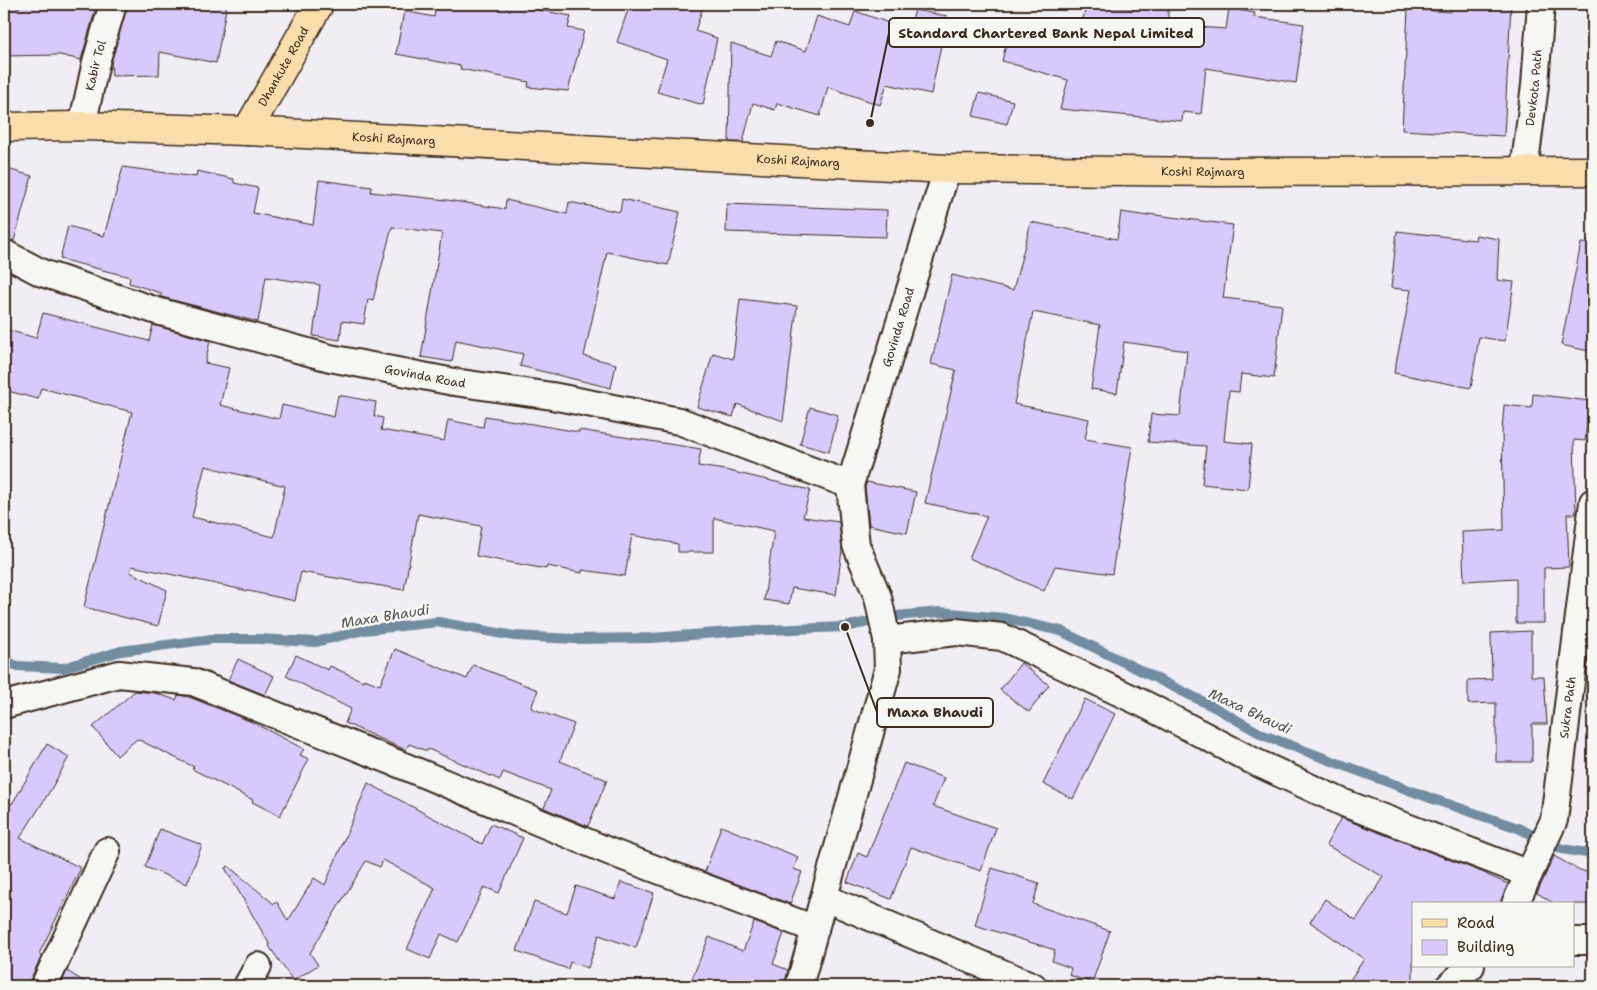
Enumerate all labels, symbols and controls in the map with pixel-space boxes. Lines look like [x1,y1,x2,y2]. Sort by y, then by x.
callout: Standard Chartered Bank Nepal Limited [889,18,1204,47]
street label: Dhankute Road [254,23,313,109]
text: Standard Chartered Bank Nepal Limited [898,24,1194,42]
street label: Kabir Tol [82,38,110,92]
street label: Devkota Path [1522,49,1546,127]
street label: Koshi Rajmarg [351,129,436,149]
street label: Koshi Rajmarg [756,151,840,171]
street label: Koshi Rajmarg [1161,163,1245,180]
street label: Govinda Road [879,285,918,369]
street label: Govinda Road [383,361,467,392]
water label: Maxa Bhaudi [339,600,432,632]
street label: Sukra Path [1556,675,1580,740]
water label: Maxa Bhaudi [1206,684,1295,738]
callout: Maxa Bhaudi [877,698,993,727]
text: Maxa Bhaudi [887,703,983,721]
legend [1412,902,1574,968]
text: Road [1457,913,1495,933]
text: Building [1457,937,1514,957]

